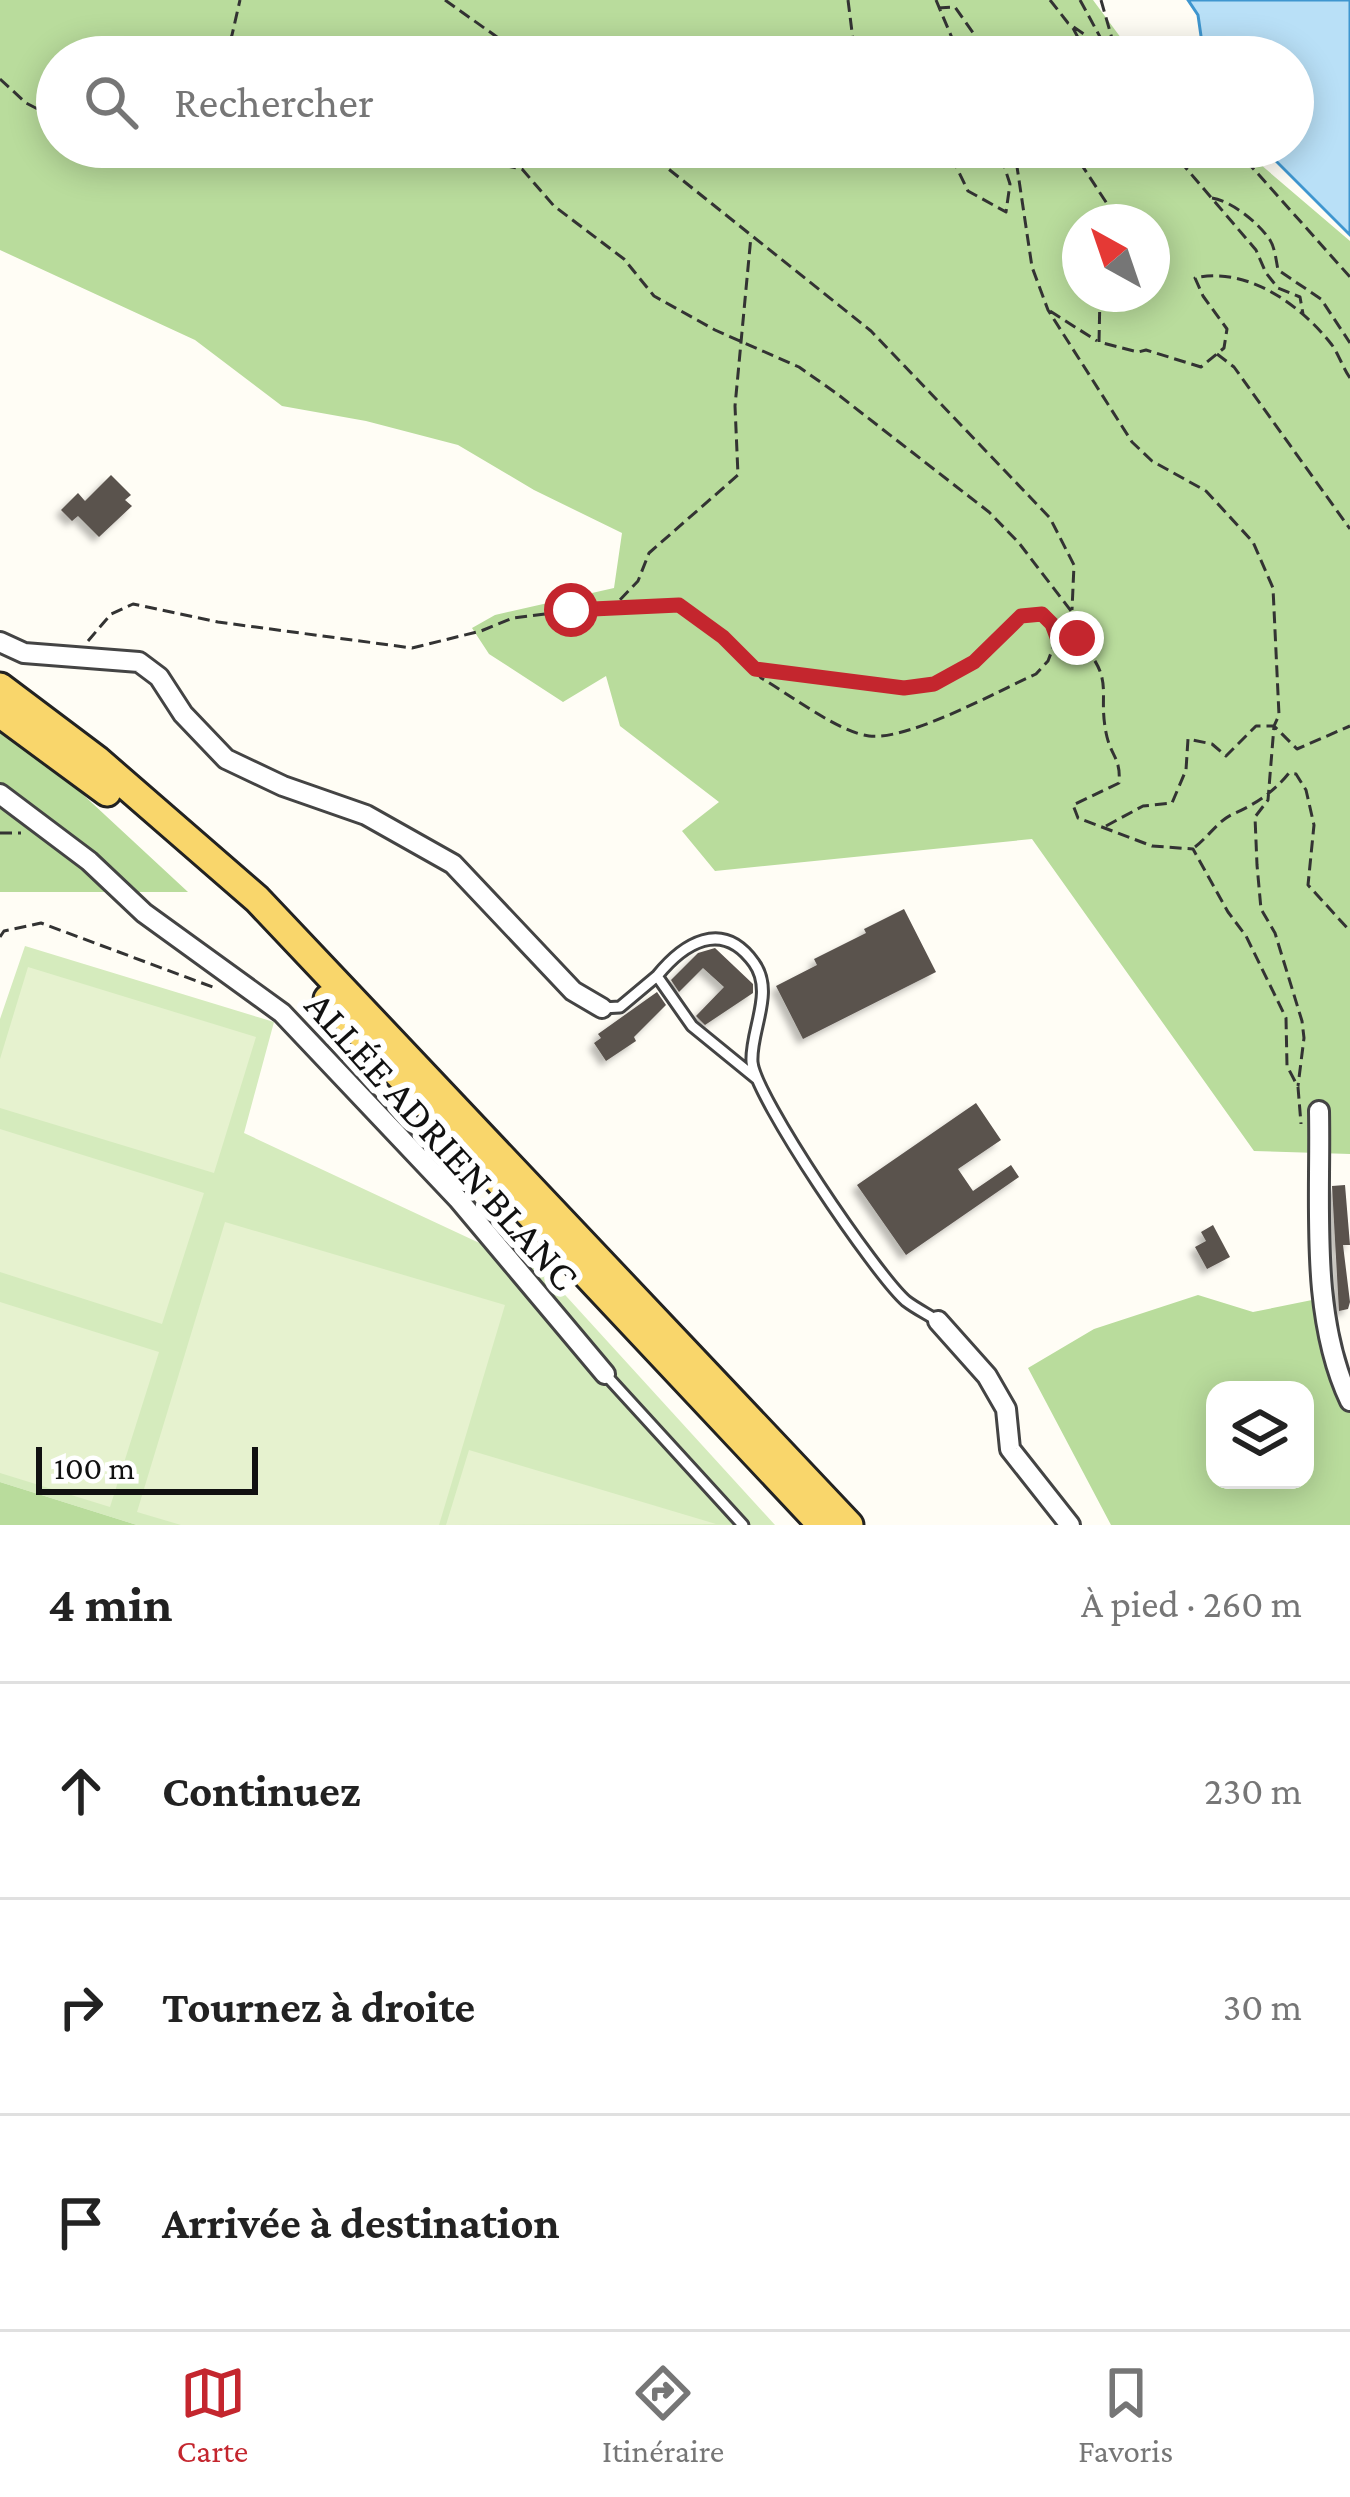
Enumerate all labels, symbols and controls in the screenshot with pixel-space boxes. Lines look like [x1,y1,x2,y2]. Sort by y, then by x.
search box [36,36,1314,168]
icon: search [78,69,144,135]
text: Rechercher [174,77,374,127]
north arrow [1062,204,1170,312]
route start [544,583,598,637]
route end [1050,611,1104,665]
street label: ALLÉE ADRIEN BLANC [296,981,589,1299]
map controls [1206,1381,1314,1489]
button: layers [1206,1381,1314,1489]
scale bar [36,1441,258,1494]
text: 100 m [54,1449,135,1486]
text: 4 min [48,1575,173,1632]
text: À pied · 260 m [1081,1582,1302,1625]
icon: ahead [48,1758,114,1824]
text: Continuez [162,1766,361,1816]
text: 230 m [1204,1769,1302,1812]
icon: right [48,1974,114,2040]
text: Tournez à droite [162,1982,475,2032]
text: 30 m [1223,1985,1302,2028]
icon: arrive [48,2190,114,2256]
text: Arrivée à destination [162,2198,560,2248]
tab: Carte [177,2360,248,2469]
tab: Itinéraire [602,2360,724,2469]
tab: Favoris [1078,2360,1173,2469]

